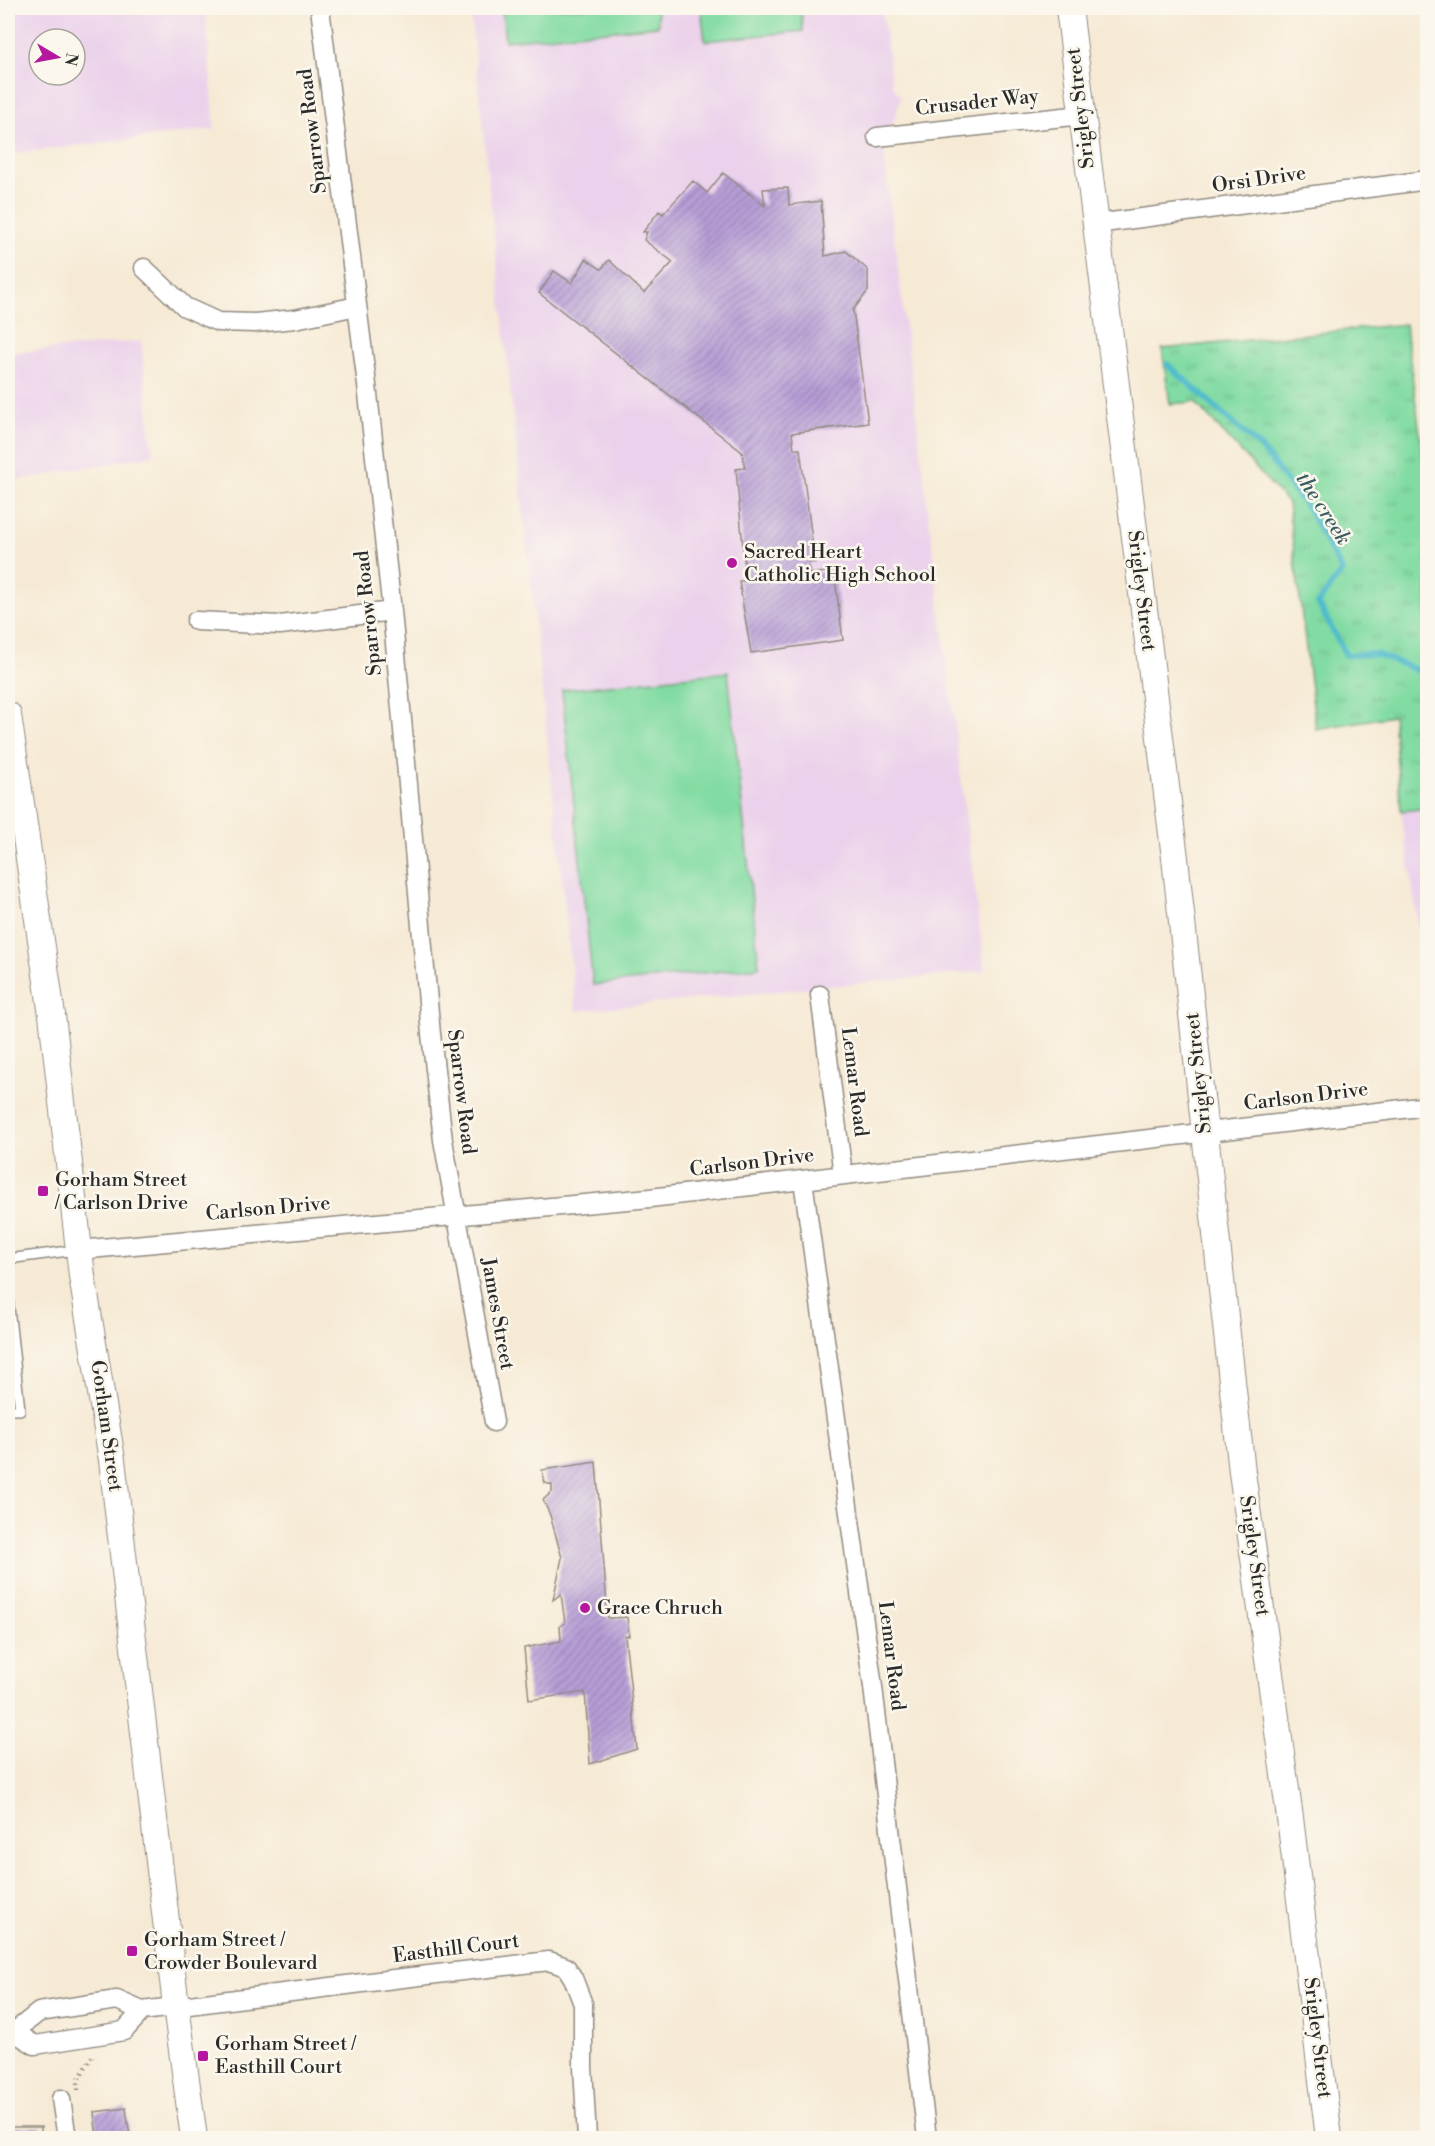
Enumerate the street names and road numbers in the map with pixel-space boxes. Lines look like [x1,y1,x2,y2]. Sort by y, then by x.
street label: Srigley Street [1061,46,1101,170]
street label: Sparrow Road [293,66,333,195]
street label: Crusader Way [914,84,1040,122]
street label: Orsi Drive [1210,161,1308,199]
street label: Srigley Street [1121,529,1161,653]
street label: Sparrow Road [350,549,388,677]
street label: Srigley Street [1180,1011,1218,1135]
street label: Lemar Road [835,1026,873,1139]
street label: Sparrow Road [441,1028,481,1157]
street label: Carlson Drive [1242,1077,1370,1117]
street label: Carlson Drive [688,1143,816,1183]
street label: Carlson Drive [205,1191,331,1227]
street label: James Street [475,1255,519,1372]
street label: Gorham Street [84,1359,128,1493]
street label: Srigley Street [1233,1494,1275,1618]
street label: Lemar Road [872,1600,910,1713]
street label: Easthill Court [391,1929,521,1969]
street label: Srigley Street [1297,1976,1337,2100]

